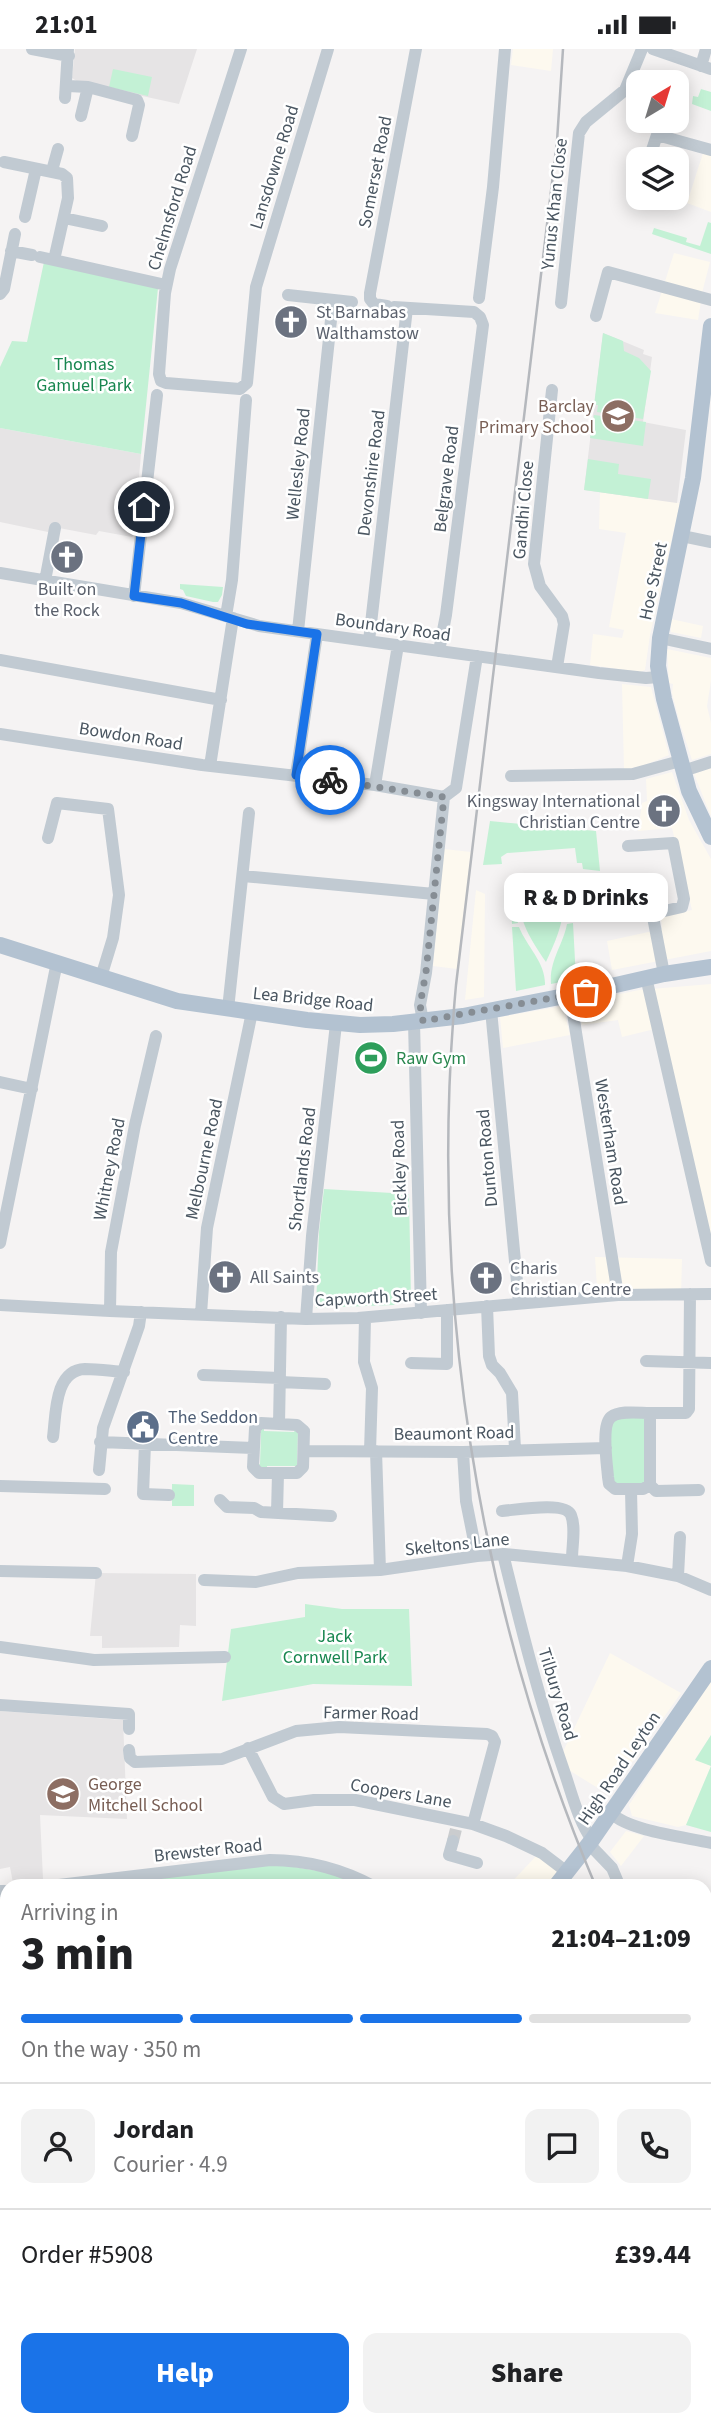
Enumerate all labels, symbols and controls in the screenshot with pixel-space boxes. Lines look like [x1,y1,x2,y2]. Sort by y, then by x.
text: 21:01 [35,6,98,43]
north arrow [626,70,690,133]
map controls [626,70,689,210]
street label: Lansdowne Road [244,102,305,232]
street label: Somerset Road [352,114,399,230]
street label: Yunus Khan Close [535,137,574,272]
street label: Chelmsford Road [142,143,203,274]
button: layers [626,147,689,210]
place label: St Barnabas Walthamstow [316,300,419,346]
church icon: St Barnabas Walthamstow [272,303,310,341]
park label: Thomas Gamuel Park [36,352,132,398]
place label: Barclay Primary School [479,394,595,440]
school or university icon: Barclay Primary School [599,397,637,435]
street label: Wellesley Road [280,407,317,522]
street label: Devonshire Road [351,408,392,538]
street label: Belgrave Road [428,424,465,534]
street label: Gandhi Close [507,460,540,560]
pin [114,477,174,537]
icon: home [125,488,163,526]
church icon: Built on the Rock [48,538,86,576]
street label: Hoe Street [633,540,674,622]
place label: Built on the Rock [34,577,100,623]
street label: Boundary Road [334,607,452,648]
street label: Bowdon Road [77,716,185,757]
courier [295,745,365,815]
icon: bike [311,761,349,799]
place label: Kingsway International Christian Centre [467,789,640,835]
church icon: Kingsway International Christian Centre [645,792,683,830]
callout: R & D Drinks [504,873,668,922]
text: R & D Drinks [523,881,649,914]
pin [556,962,616,1022]
icon: bag [567,973,605,1011]
street label: Lea Bridge Road [251,981,374,1018]
sports icon: Raw Gym [352,1039,390,1077]
place label: Raw Gym [396,1046,466,1071]
street label: Westerham Road [588,1077,633,1207]
street label: Melbourne Road [179,1096,230,1222]
street label: Shortlands Road [282,1106,323,1233]
street label: Dunton Road [471,1108,504,1208]
street label: Whitney Road [87,1116,132,1223]
street label: Bickley Road [385,1119,414,1217]
place label: Charis Christian Centre [510,1256,631,1302]
church icon: All Saints [206,1258,244,1296]
church icon: Charis Christian Centre [467,1259,505,1297]
place label: All Saints [250,1265,319,1290]
street label: Capworth Street [314,1282,438,1313]
place label: The Seddon Centre [168,1405,258,1451]
public building icon: The Seddon Centre [124,1408,162,1446]
street label: Beaumont Road [393,1420,515,1447]
street label: Skeltons Lane [404,1527,511,1562]
park label: Jack Cornwell Park [283,1624,387,1670]
street label: Tilbury Road [532,1645,583,1744]
street label: Farmer Road [323,1700,419,1727]
street label: High Road Leyton [572,1706,667,1830]
place label: George Mitchell School [88,1772,203,1818]
street label: Coopers Lane [348,1772,454,1815]
school or university icon: George Mitchell School [44,1775,82,1813]
street label: Brewster Road [153,1832,264,1869]
text: Arriving in [21,1896,119,1929]
text: 21:04–21:09 [551,1920,691,1957]
text: 3 min [21,1922,134,1987]
text: On the way · 350 m [21,2033,201,2066]
button: person [21,2109,95,2183]
button: chat [525,2109,599,2183]
button: phone [617,2109,691,2183]
text: Jordan [113,2111,194,2148]
text: Courier · 4.9 [113,2148,228,2181]
text: Order #5908 [21,2236,153,2273]
text: £39.44 [615,2236,691,2273]
button: Help [21,2333,349,2413]
button: Share [363,2333,691,2413]

